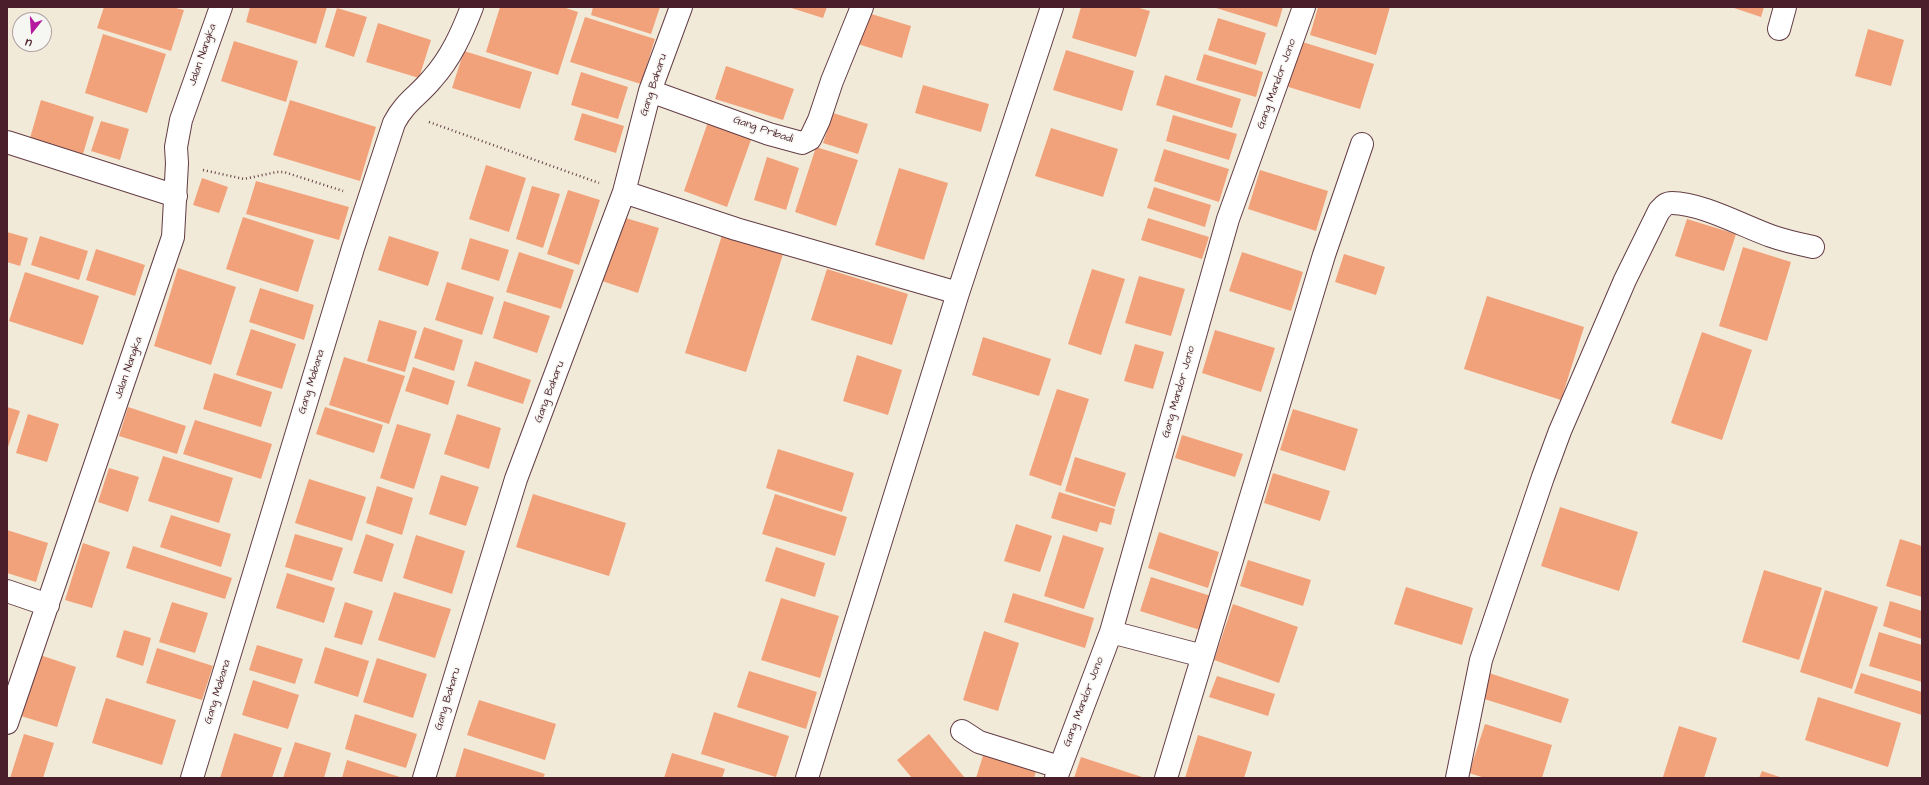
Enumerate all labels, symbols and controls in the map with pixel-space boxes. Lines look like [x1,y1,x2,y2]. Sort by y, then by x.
north arrow [12,12,52,52]
street label: Jalan Nangka [186,22,220,88]
text: U [23,35,34,51]
street label: Gang Mandor Jono [1255,37,1299,131]
street label: Gang Baharu [638,52,670,118]
street label: Gang Pribadi [731,114,795,146]
street label: Jalan Nangka [112,335,146,401]
street label: Gang Mandor Jono [1160,345,1198,439]
street label: Gang Mabana [296,348,328,416]
street label: Gang Baharu [532,359,568,425]
street label: Gang Mandor Jono [1061,655,1107,749]
street label: Gang Mabana [202,658,234,726]
street label: Gang Baharu [432,666,464,732]

